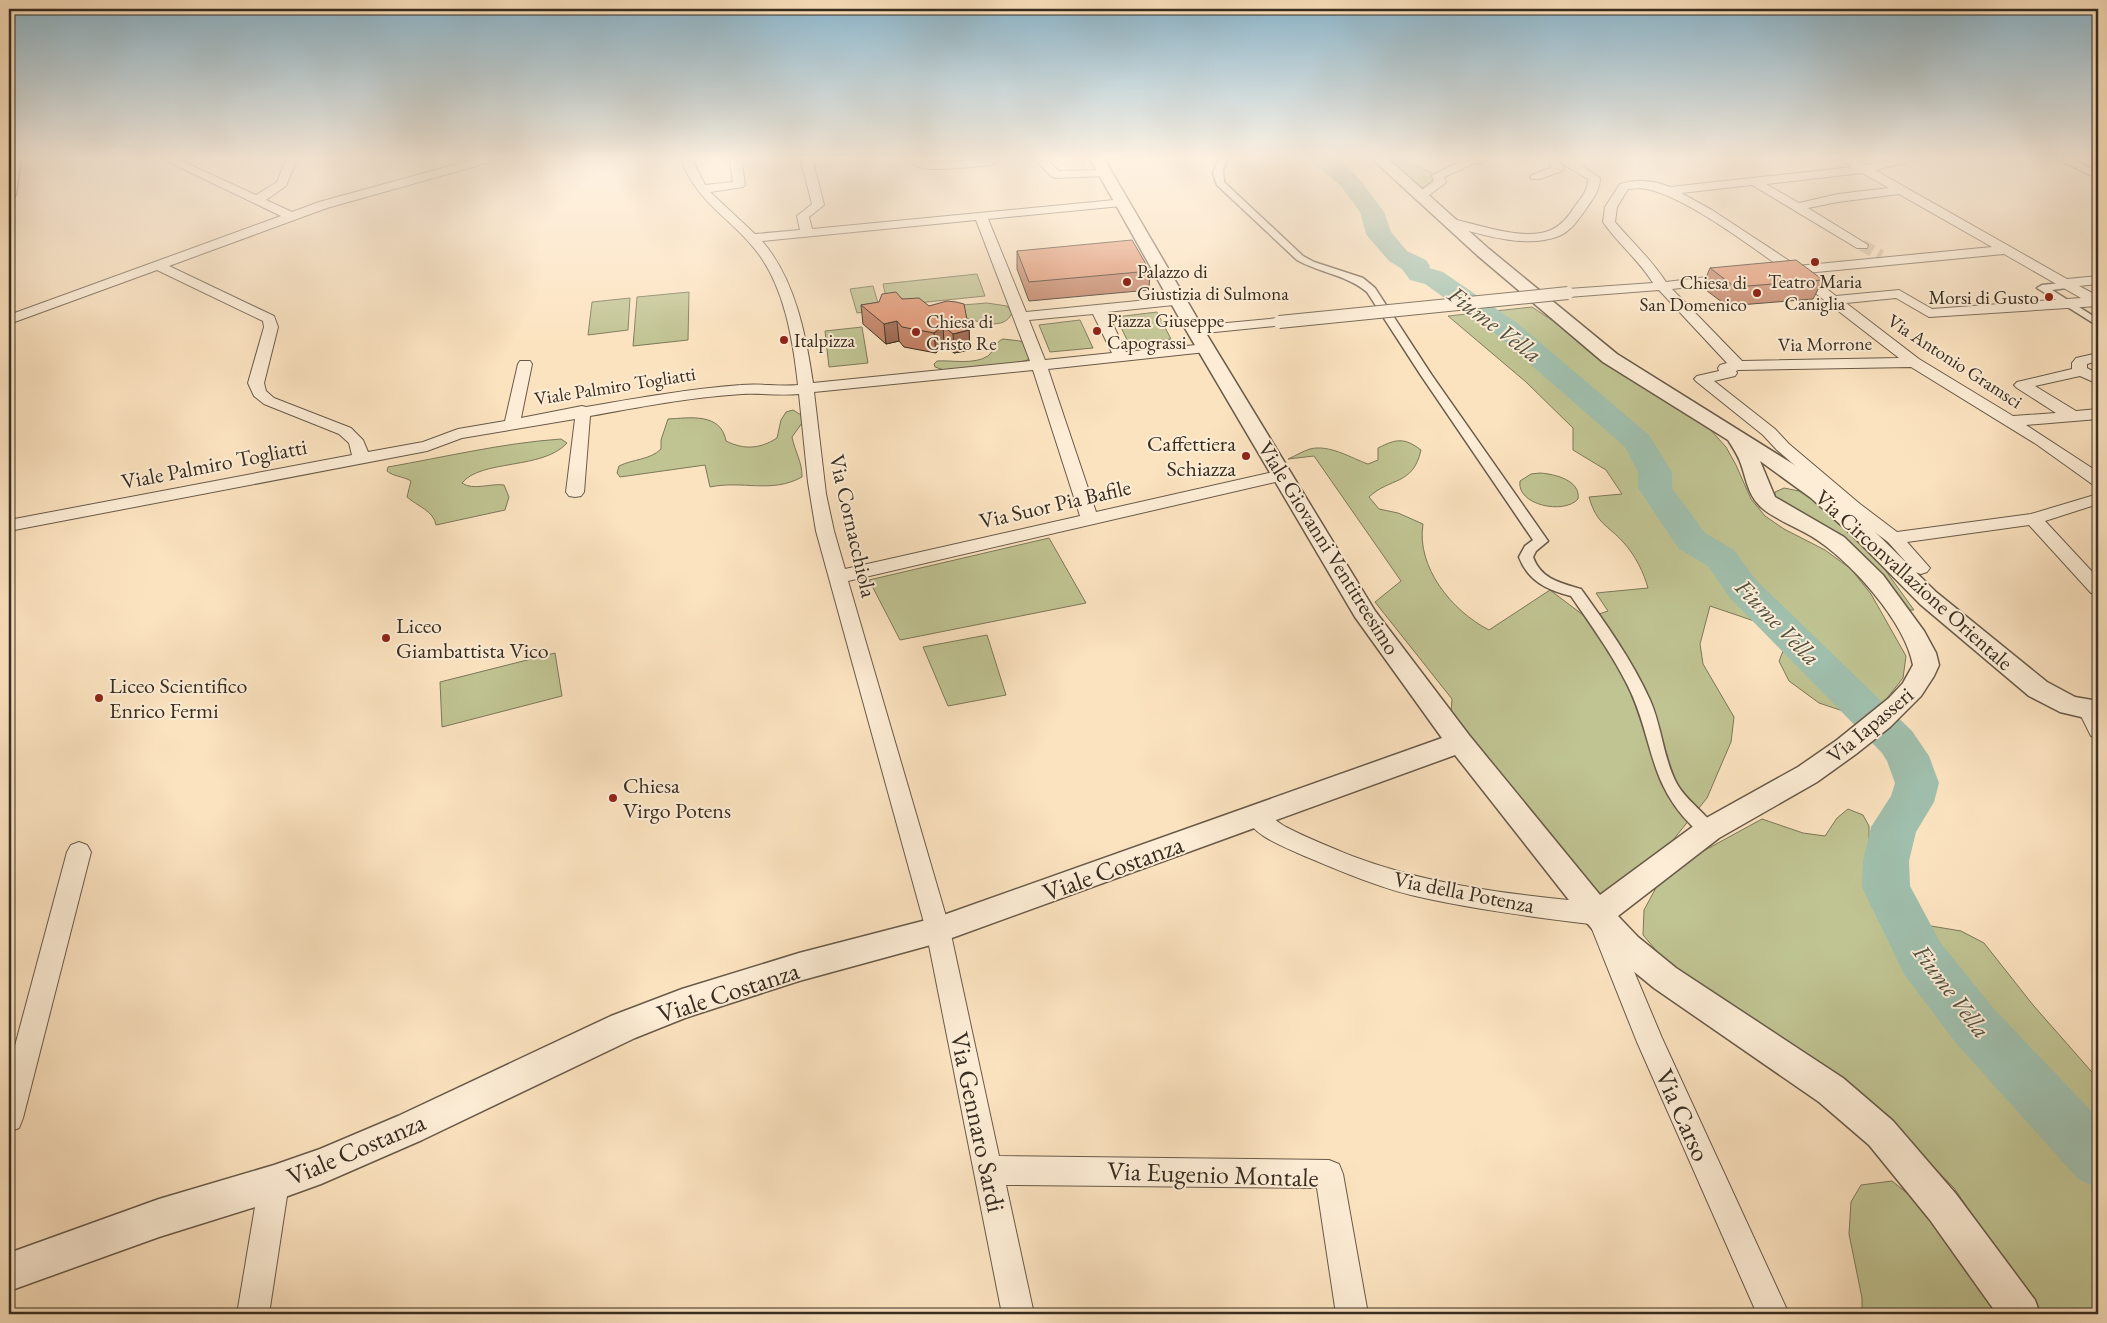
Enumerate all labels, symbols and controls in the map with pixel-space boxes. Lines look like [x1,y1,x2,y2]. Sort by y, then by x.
marker: Teatro Maria Caniglia [1809,256,1821,268]
place label: Palazzo di Giustizia di Sulmona [1137,259,1289,306]
place label: Teatro Maria Caniglia [1768,269,1862,316]
place label: Chiesa di San Domenico [1639,270,1747,317]
marker: Palazzo di Giustizia di Sulmona [1121,276,1133,288]
water label: Fiume Vella [1441,278,1548,369]
place label: Morsi di Gusto [1928,285,2039,310]
marker: Chiesa di San Domenico [1751,287,1763,299]
marker: Morsi di Gusto [2043,291,2055,303]
place label: Piazza Giuseppe Capograssi [1107,308,1224,355]
street label: Via Antonio Gramsci [1883,308,2027,414]
place label: Chiesa di Cristo Re [926,309,997,356]
marker: Piazza Giuseppe Capograssi [1091,325,1103,337]
marker: Chiesa di Cristo Re [910,326,922,338]
place label: Italpizza [794,328,855,353]
street label: Via Morrone [1778,331,1872,357]
marker: Italpizza [778,334,790,346]
street label: Viale Palmiro Togliatti [533,361,698,411]
place label: Caffettiera Schiazza [1147,429,1236,483]
street label: Viale Palmiro Togliatti [119,432,309,496]
street label: Viale Giovanni Ventitreesimo [1251,436,1407,660]
marker: Caffettiera Schiazza [1240,450,1252,462]
street label: Via Cornacchiola [822,452,884,601]
street label: Via Suor Pia Bafile [976,472,1134,536]
street label: Via Circonvallazione Orientale [1809,483,2020,677]
water label: Fiume Vella [1728,571,1827,672]
place label: Liceo Giambattista Vico [396,611,549,665]
marker: Liceo Giambattista Vico [380,632,392,644]
place label: Liceo Scientifico Enrico Fermi [109,671,247,725]
street label: Via Iapasseri [1821,680,1919,770]
marker: Liceo Scientifico Enrico Fermi [93,692,105,704]
place label: Chiesa Virgo Potens [623,771,731,825]
marker: Chiesa Virgo Potens [607,792,619,804]
street label: Viale Costanza [1038,827,1189,909]
street label: Via della Potenza [1391,864,1537,920]
water label: Fiume Vella [1906,937,1997,1044]
street label: Viale Costanza [653,953,804,1031]
street label: Via Gennaro Sardi [942,1029,1014,1215]
street label: Via Carso [1648,1063,1718,1167]
street label: Viale Costanza [281,1104,431,1193]
street label: Via Eugenio Montale [1107,1153,1319,1195]

